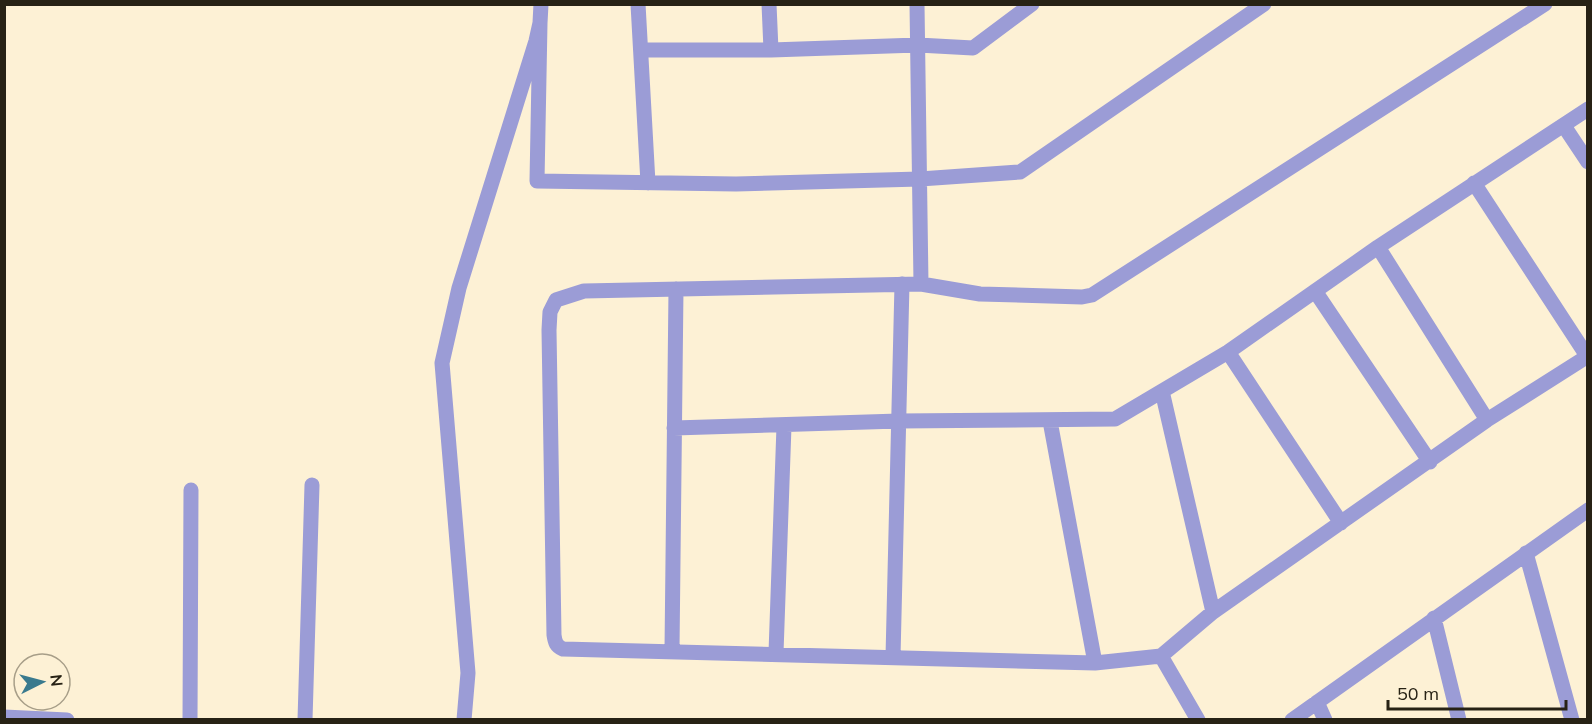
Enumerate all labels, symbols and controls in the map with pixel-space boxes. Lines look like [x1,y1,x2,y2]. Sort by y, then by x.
north arrow [12,652,72,712]
text: N [46,673,67,687]
scale bar [1388,673,1566,711]
text: 50 m [1397,682,1439,705]

